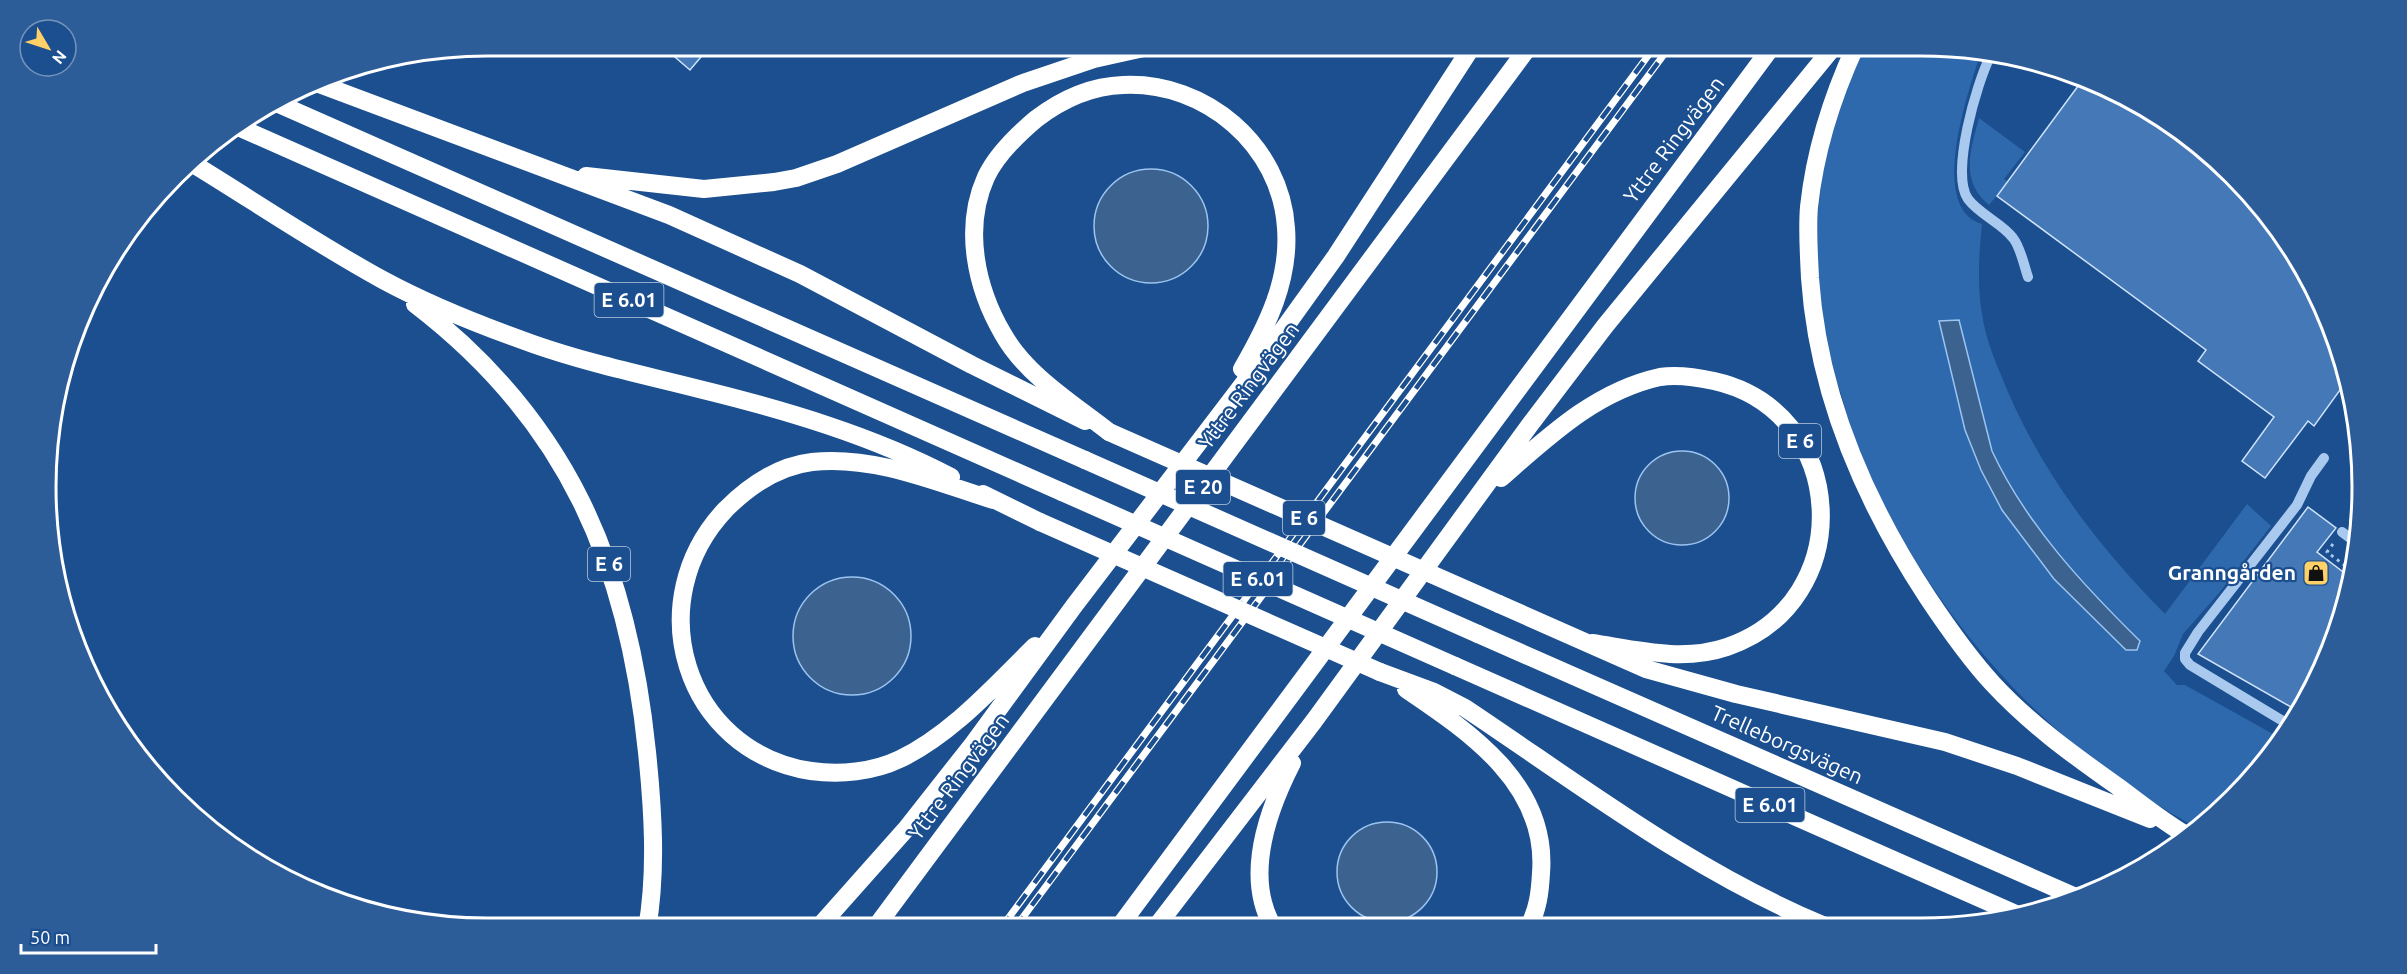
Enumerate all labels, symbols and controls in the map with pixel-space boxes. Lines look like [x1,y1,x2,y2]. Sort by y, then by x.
north arrow [18,18,78,78]
text: N [49,47,70,68]
street label: Yttre Ringvägen [1618,72,1728,207]
road number: E 6.01 [594,283,664,317]
street label: Yttre Ringvägen [1193,318,1303,453]
road number: E 6 [1779,424,1821,458]
road number: E 20 [1176,470,1230,504]
road number: E 6 [1283,501,1325,535]
road number: E 6 [588,547,630,581]
shop icon: Granngården [2301,558,2331,588]
place label: Granngården [2168,560,2296,584]
road number: E 6.01 [1224,562,1292,596]
street label: Trelleborgsvägen [1708,700,1867,788]
street label: Yttre Ringvägen [903,709,1013,844]
road number: E 6.01 [1736,788,1804,822]
scale bar [21,917,156,955]
text: 50 m [30,927,70,947]

